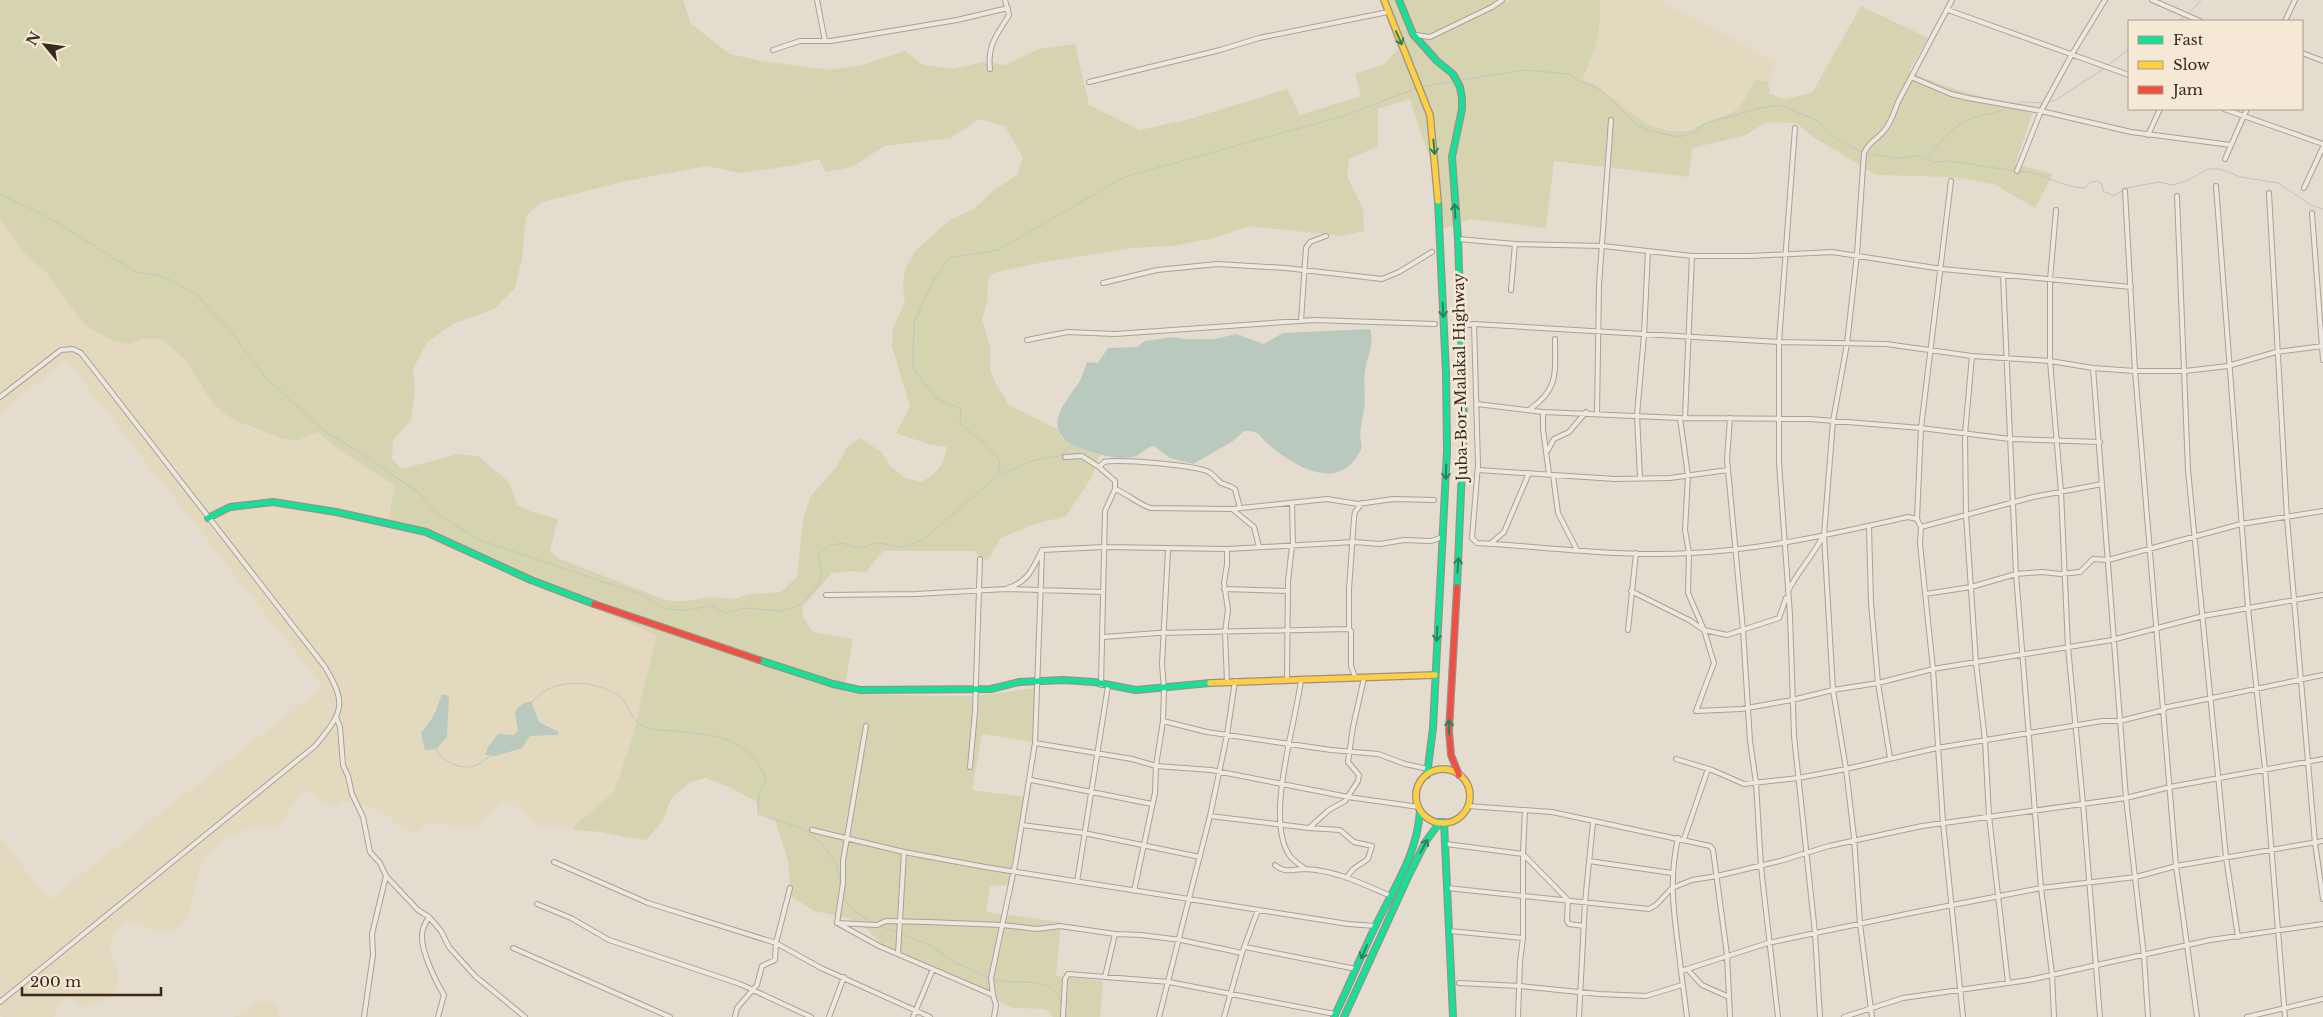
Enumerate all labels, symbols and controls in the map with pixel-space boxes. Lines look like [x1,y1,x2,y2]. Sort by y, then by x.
north arrow [20,20,70,70]
legend [2128,20,2303,110]
text: N [23,29,45,49]
one-way arrow [1395,30,1405,45]
text: Fast [2173,30,2204,49]
text: Slow [2173,55,2210,74]
text: Jam [2171,80,2203,99]
one-way arrow [1430,139,1439,155]
one-way arrow [1450,203,1460,219]
street label: Juba-Bor-Malakal Highway [1449,272,1471,483]
one-way arrow [1439,301,1448,317]
one-way arrow [1441,464,1450,480]
one-way arrow [1454,558,1463,574]
one-way arrow [1432,626,1441,642]
one-way arrow [1444,720,1454,736]
one-way arrow [1420,839,1429,854]
one-way arrow [1359,944,1368,959]
scale bar [22,964,161,996]
text: 200 m [30,972,81,991]

